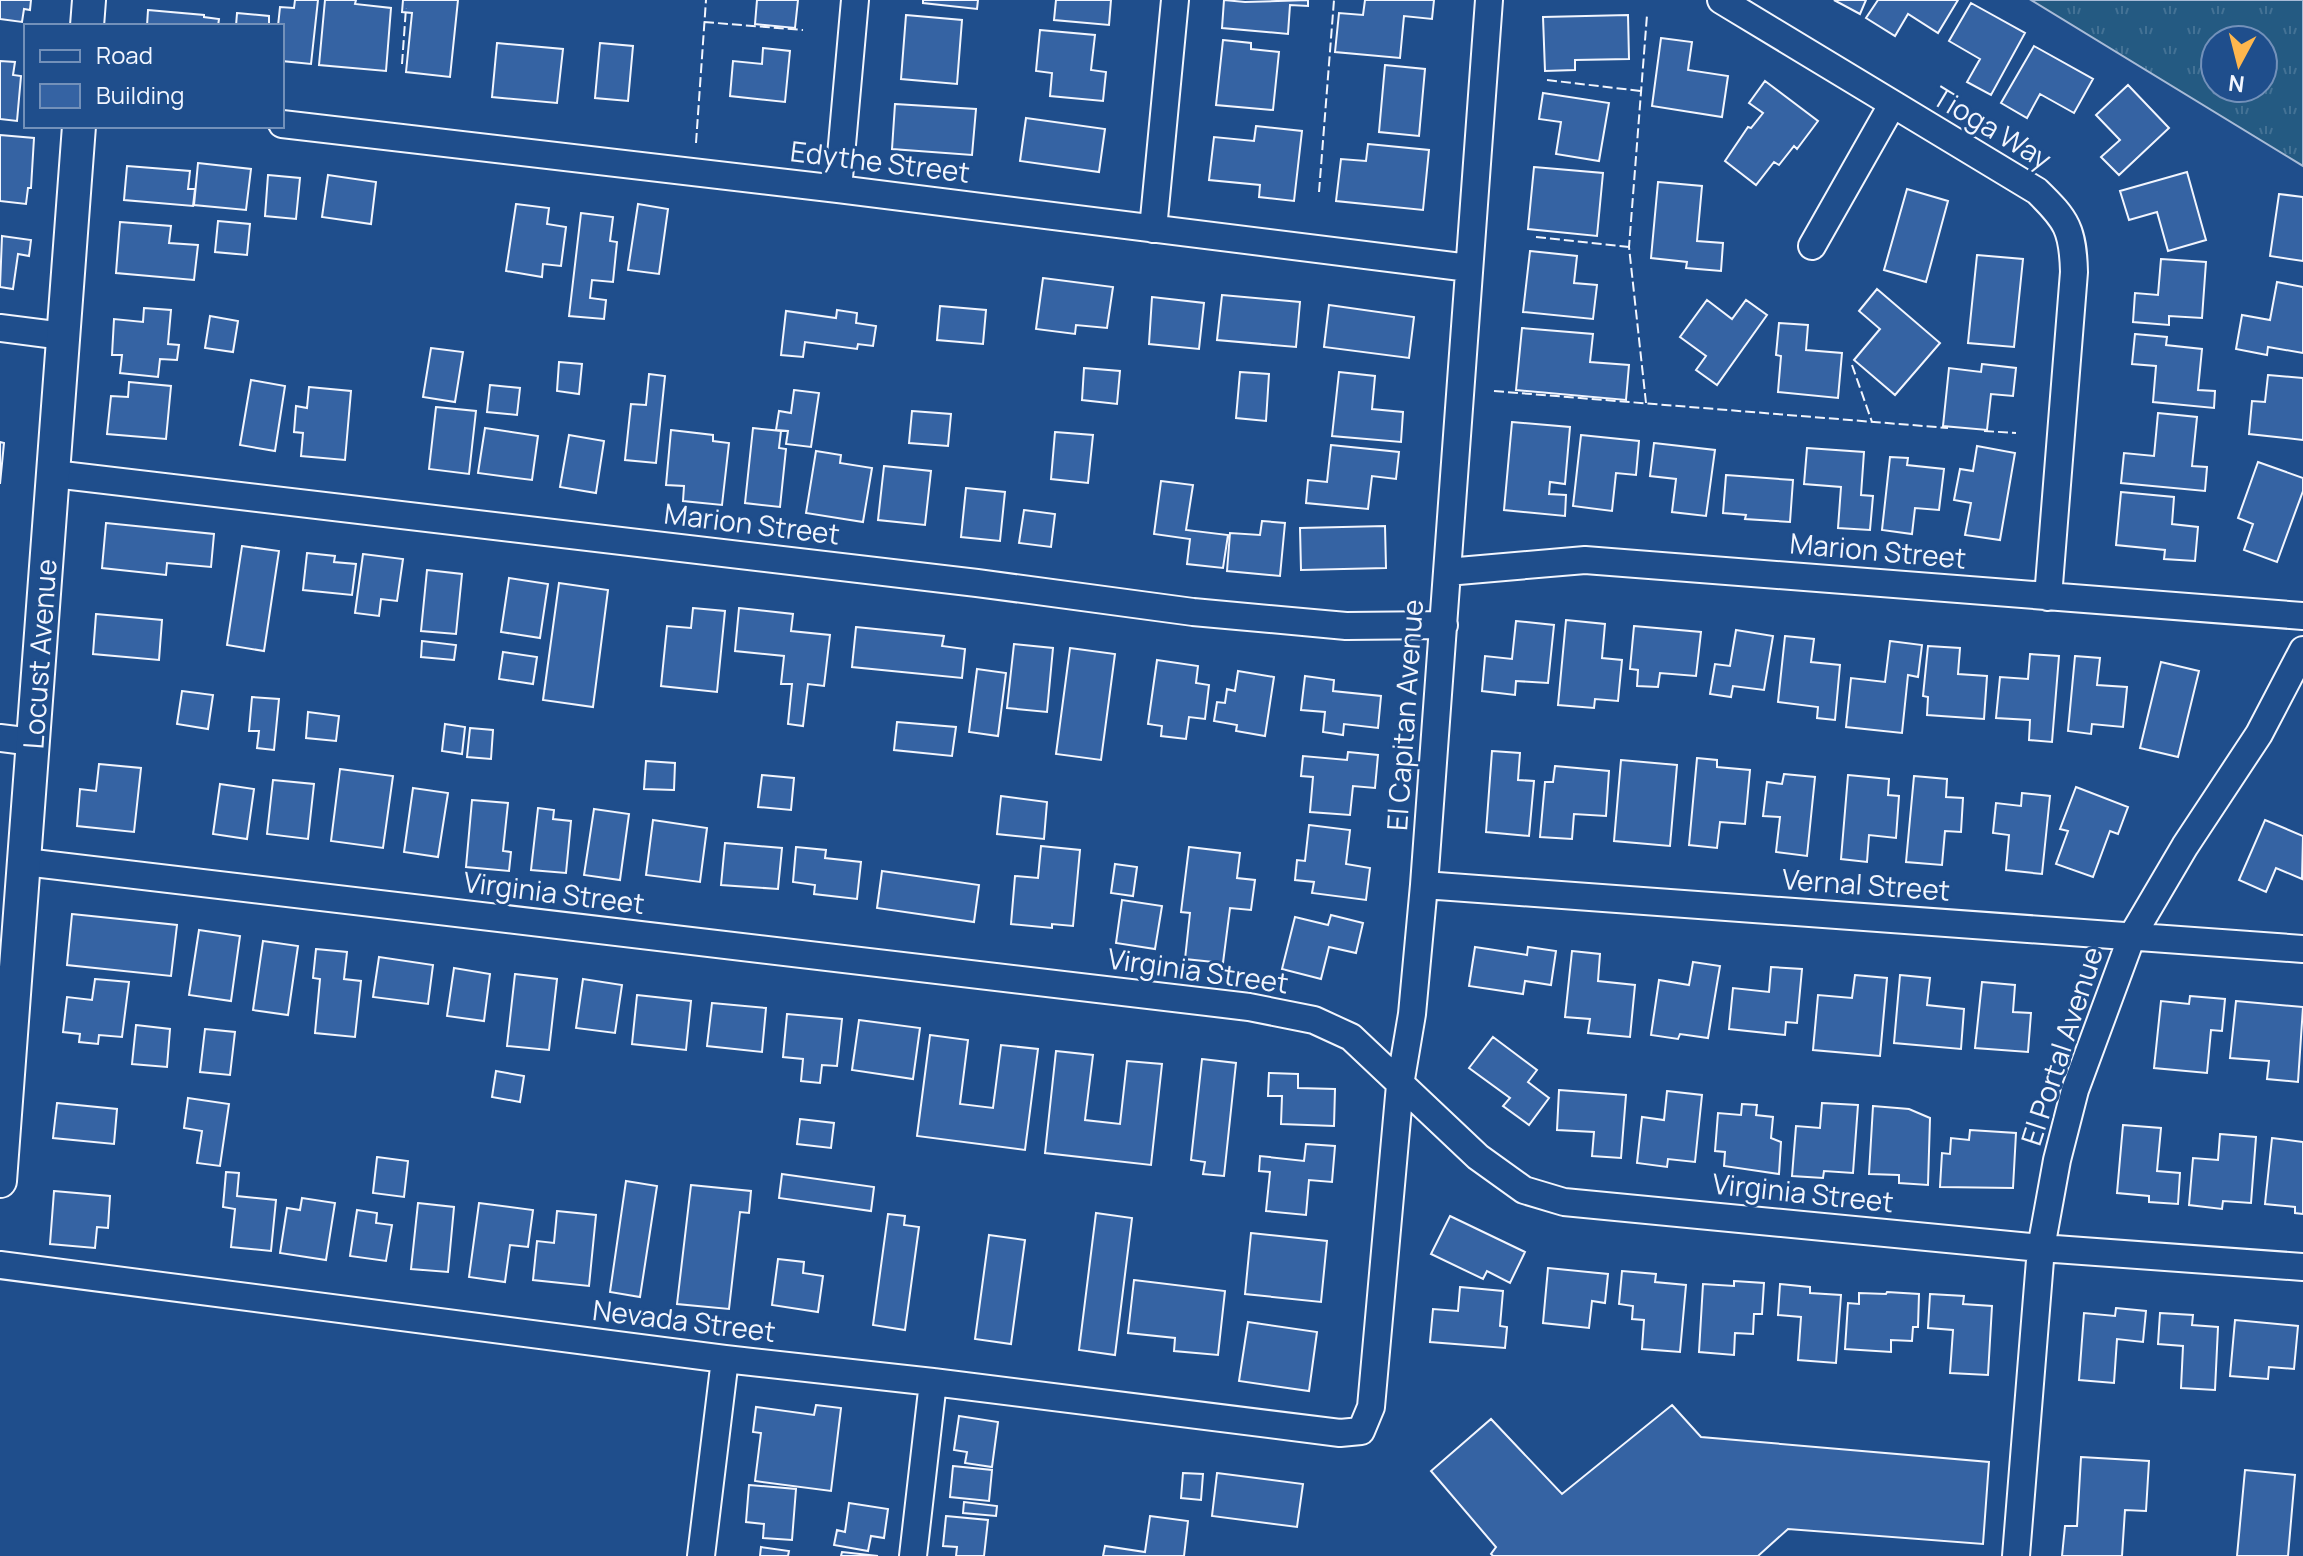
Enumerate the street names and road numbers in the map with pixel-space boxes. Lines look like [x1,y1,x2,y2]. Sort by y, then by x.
street label: Tioga Way [1926,77,2059,178]
street label: Edythe Street [788,131,972,191]
street label: Marion Street [662,493,842,553]
street label: Marion Street [1788,523,1968,577]
street label: Locust Avenue [13,558,65,750]
street label: El Capitan Avenue [1377,598,1431,832]
street label: Vernal Street [1781,859,1951,909]
street label: Virginia Street [461,862,647,922]
street label: Virginia Street [1105,939,1291,1001]
street label: El Portal Avenue [2011,942,2111,1150]
street label: Virginia Street [1711,1164,1896,1220]
street label: Nevada Street [591,1290,778,1350]

